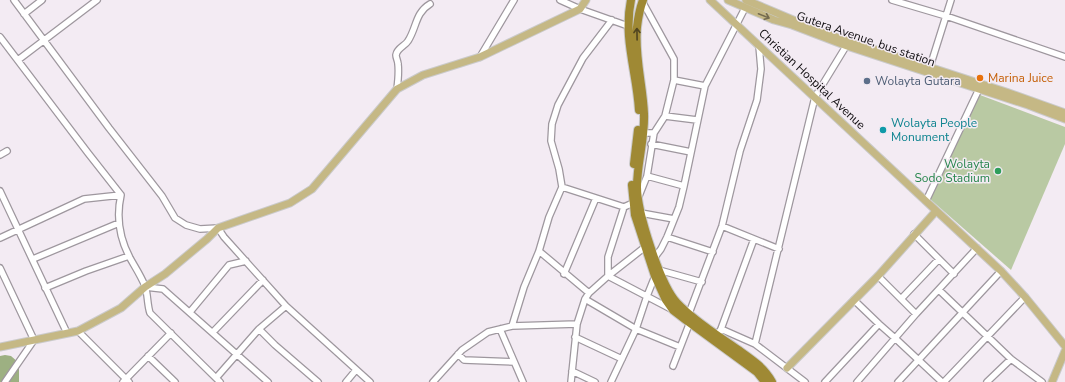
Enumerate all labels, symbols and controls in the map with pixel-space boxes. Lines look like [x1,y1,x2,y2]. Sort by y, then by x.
street label: Gutera Avenue, bus station [795,8,937,70]
one-way arrow [757,13,769,20]
street label: Christian Hospital Avenue [755,25,869,133]
one-way arrow [633,28,641,41]
place label: Marina Juice [988,70,1053,86]
place label: Wolayta Gutara [875,73,961,89]
marker: Marina Juice [975,73,985,83]
marker: Wolayta Gutara [862,76,872,86]
place label: Wolayta People Monument [891,115,977,145]
marker: Wolayta People Monument [878,125,888,135]
place label: Wolayta Sodo Stadium [914,156,990,186]
marker: Wolayta Sodo Stadium [993,166,1003,176]

